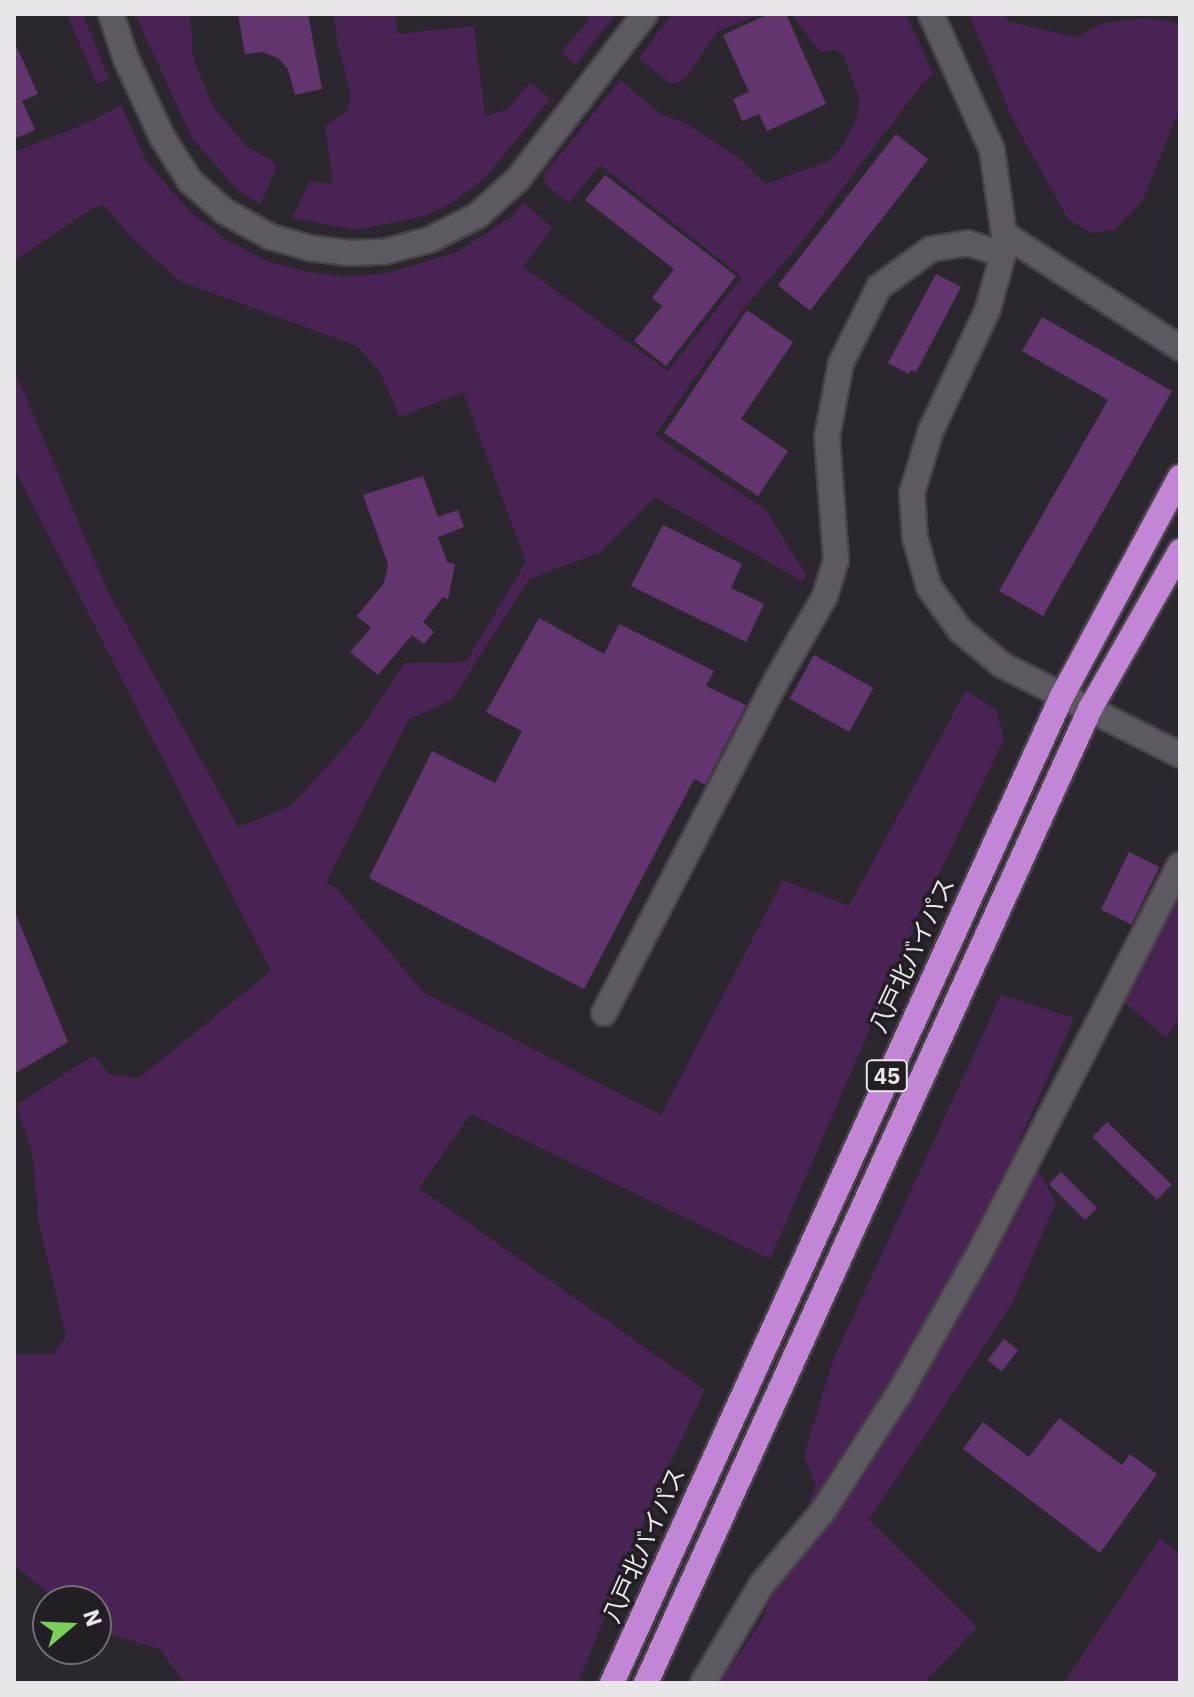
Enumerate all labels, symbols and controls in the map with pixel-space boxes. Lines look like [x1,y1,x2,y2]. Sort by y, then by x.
street label: 八戸北バイパス [863,873,961,1037]
road number: 45 [865,1058,909,1094]
street label: 八戸北バイパス [597,1462,691,1628]
north arrow [32,1585,112,1665]
text: N [77,1605,110,1630]

